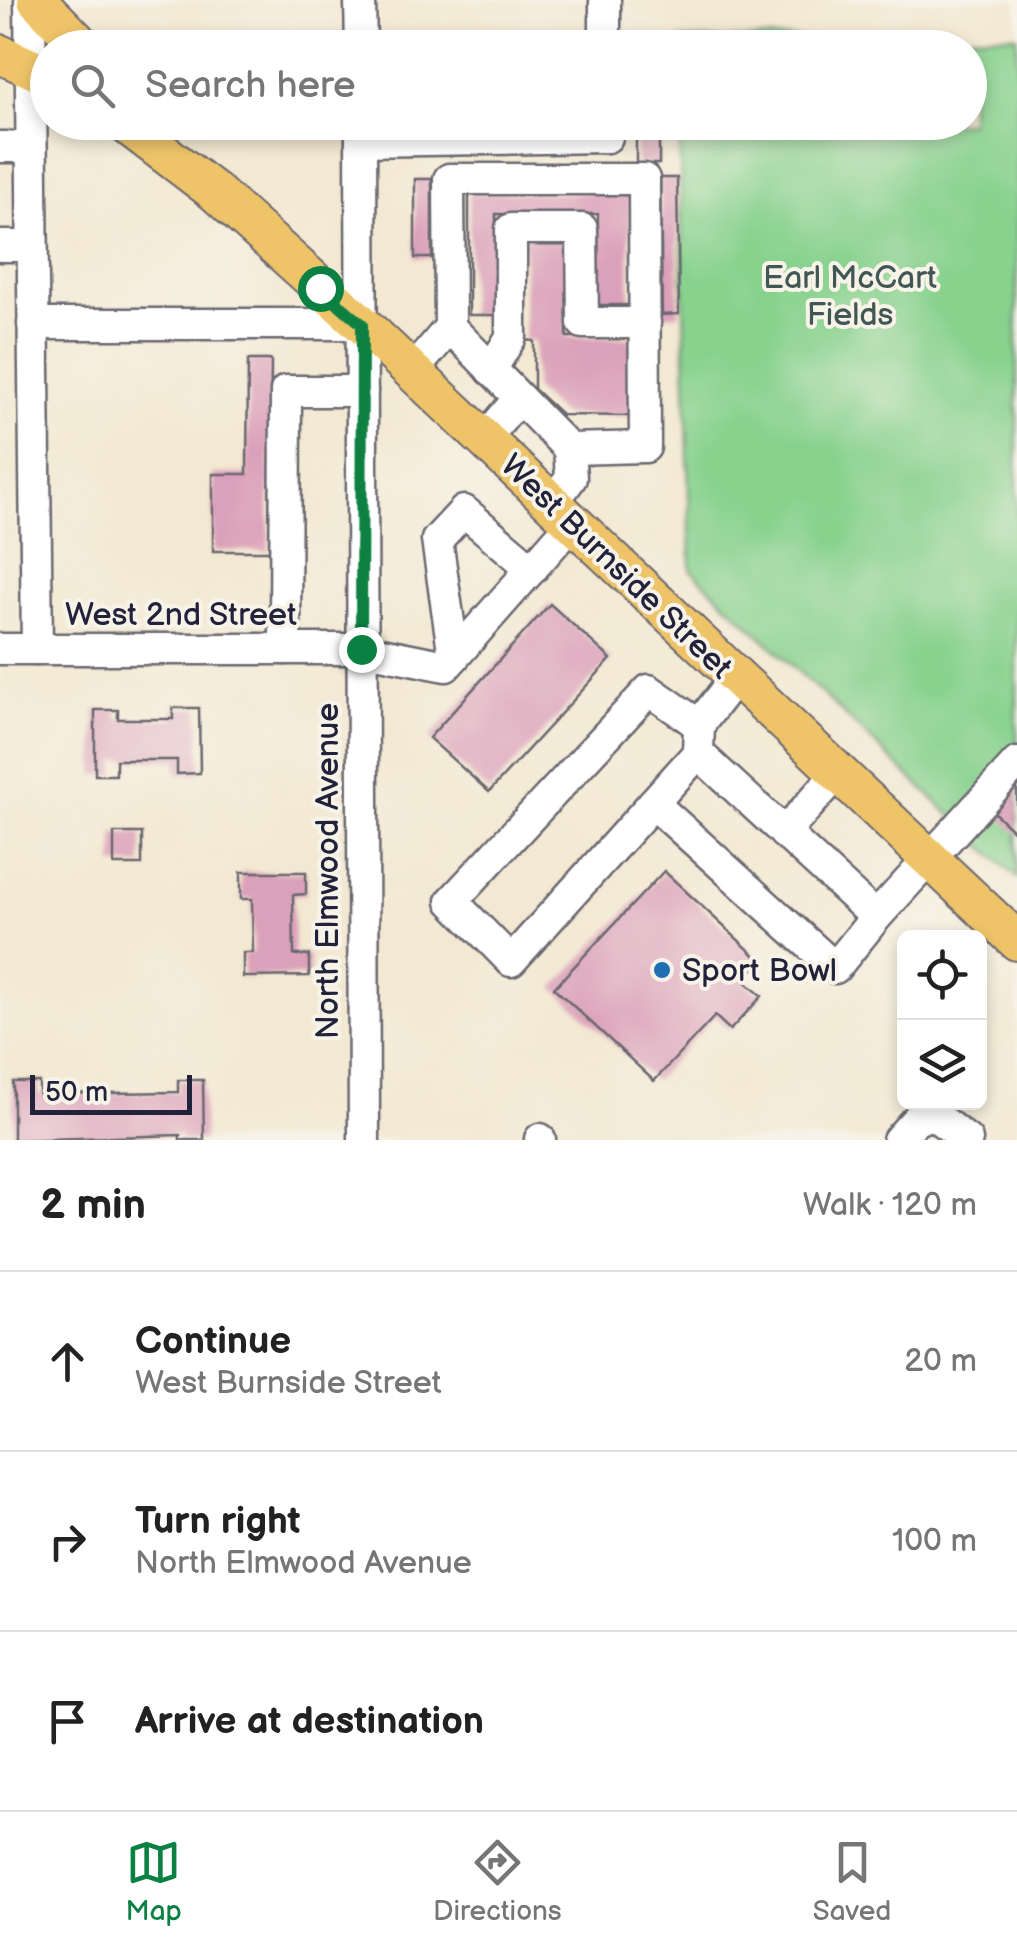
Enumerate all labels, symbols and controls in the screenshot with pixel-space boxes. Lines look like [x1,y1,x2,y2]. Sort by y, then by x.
search box [30,30,987,140]
icon: search [65,58,120,113]
text: Search here [145,63,356,108]
park label: Earl McCart Fields [763,259,937,335]
route start [298,266,344,312]
street label: West Burnside Street [492,447,740,688]
street label: West 2nd Street [65,596,297,635]
route end [339,627,385,673]
street label: North Elmwood Avenue [309,703,348,1039]
map controls [897,930,987,1110]
button: locate [897,930,987,1020]
place label: Sport Bowl [682,952,837,991]
marker: Sport Bowl [651,959,673,981]
button: layers [897,1020,987,1110]
scale bar [30,1070,192,1114]
text: 50 m [45,1076,108,1109]
text: 2 min [40,1180,146,1231]
text: Walk · 120 m [803,1186,977,1225]
text: Continue [135,1319,291,1364]
icon: ahead [40,1334,95,1389]
text: 20 m [904,1342,977,1381]
text: West Burnside Street [135,1364,442,1403]
text: Turn right [135,1499,300,1544]
icon: right [40,1514,95,1569]
text: 100 m [892,1522,977,1561]
text: North Elmwood Avenue [135,1544,472,1583]
icon: arrive [40,1694,95,1749]
text: Arrive at destination [135,1699,484,1744]
tab: Map [126,1835,182,1928]
tab: Directions [433,1835,562,1928]
tab: Saved [813,1835,891,1928]

